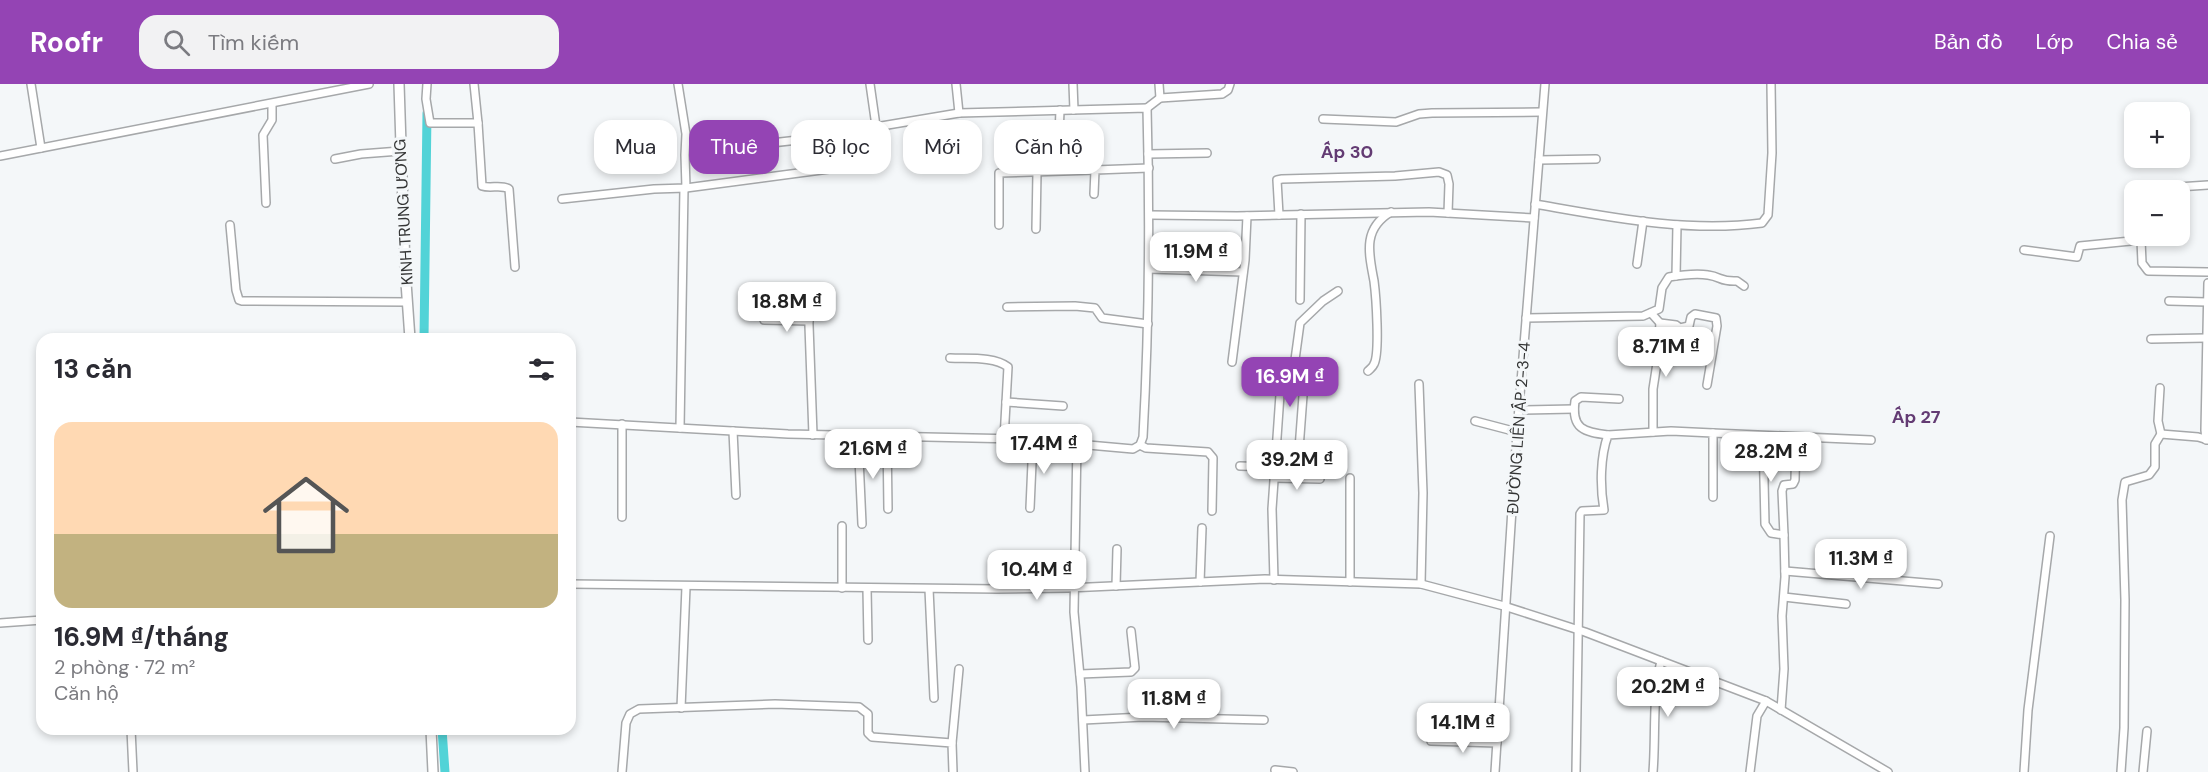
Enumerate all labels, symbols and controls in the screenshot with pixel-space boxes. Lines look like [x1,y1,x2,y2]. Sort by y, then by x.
search box [139,15,559,69]
text: Roofr [30,24,103,61]
icon: search [160,26,193,59]
text: Tìm kiếm [208,28,299,57]
text: Bản đồ [1934,28,2003,56]
text: Lớp [2036,28,2074,56]
text: Chia sẻ [2107,28,2178,56]
map controls [2124,102,2190,246]
button: + [2124,102,2190,168]
chip: Mua [594,120,677,174]
chip: Thuê [689,120,779,174]
chip: Bộ lọc [791,120,891,174]
chip: Mới [903,120,982,174]
chip: Căn hộ [994,120,1104,174]
street label: KINH TRUNG ƯƠNG [389,138,418,286]
district label: Ấp 30 [1321,140,1373,164]
button: − [2124,180,2190,246]
pin: 11.9M ₫ [1141,232,1251,283]
text: 11.9M ₫ [1164,238,1228,264]
pin: 18.8M ₫ [732,282,842,333]
text: 18.8M ₫ [752,288,822,314]
pin: 8.71M ₫ [1611,327,1721,378]
text: 8.71M ₫ [1632,333,1700,359]
street label: ĐƯỜNG LIÊN ẤP 2-3-4 [1502,341,1535,515]
text: 13 căn [54,352,132,386]
icon: filters [525,353,558,386]
pin: 16.9M ₫ [1235,357,1345,408]
text: 16.9M ₫ [1255,363,1325,389]
district label: Ấp 27 [1892,405,1941,429]
pin: 17.4M ₫ [989,424,1099,475]
pin: 21.6M ₫ [818,429,928,480]
text: 17.4M ₫ [1010,430,1078,456]
pin: 28.2M ₫ [1716,432,1826,483]
text: 21.6M ₫ [839,435,907,461]
text: 28.2M ₫ [1734,438,1808,464]
pin: 39.2M ₫ [1242,440,1352,491]
text: 39.2M ₫ [1261,446,1333,472]
icon: home [252,461,360,569]
pin: 11.3M ₫ [1806,539,1916,590]
text: 11.3M ₫ [1829,545,1893,571]
pin: 10.4M ₫ [982,550,1092,601]
text: 10.4M ₫ [1001,556,1073,582]
text: 16.9M ₫/tháng [54,620,229,654]
text: 2 phòng · 72 m² [54,654,195,680]
pin: 20.2M ₫ [1613,667,1723,718]
text: 20.2M ₫ [1631,673,1705,699]
pin: 11.8M ₫ [1119,679,1229,730]
text: Căn hộ [54,680,119,706]
text: 11.8M ₫ [1142,685,1206,711]
pin: 14.1M ₫ [1408,703,1518,754]
text: 14.1M ₫ [1431,709,1495,735]

